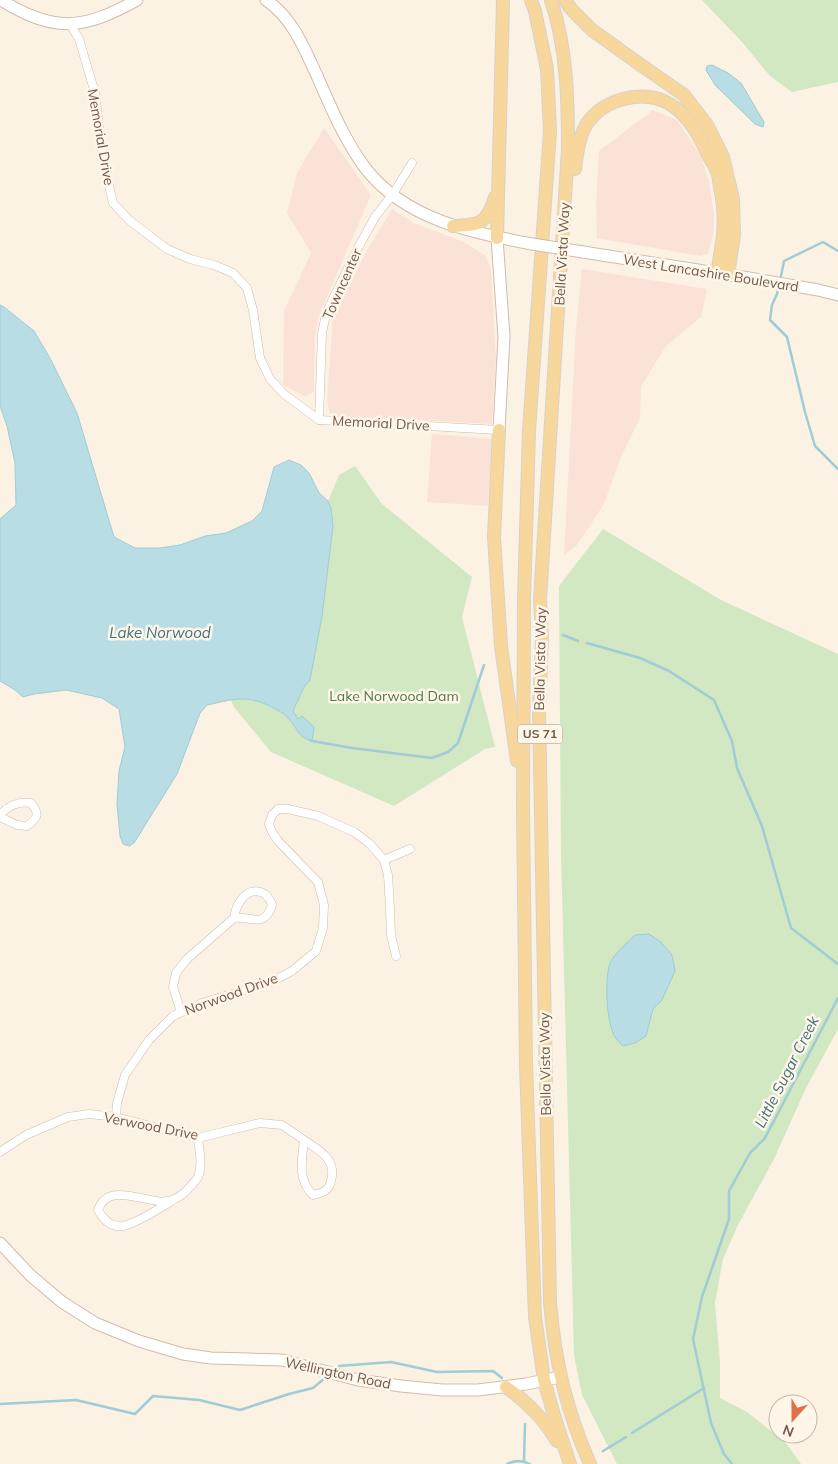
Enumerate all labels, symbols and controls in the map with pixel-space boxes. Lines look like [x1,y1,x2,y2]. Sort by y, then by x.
street label: Memorial Drive [84,87,118,187]
street label: Bella Vista Way [550,201,574,306]
street label: Towncenter [318,245,366,322]
street label: West Lancashire Boulevard [622,250,800,296]
street label: Memorial Drive [332,411,430,435]
street label: Bella Vista Way [530,607,550,711]
water label: Lake Norwood [109,623,211,642]
park label: Lake Norwood Dam [329,687,459,705]
road number: US 71 [518,724,562,744]
street label: Norwood Drive [182,969,280,1019]
street label: Bella Vista Way [535,1012,555,1116]
water label: Little Sugar Creek [750,1012,823,1131]
street label: Verwood Drive [102,1108,200,1144]
street label: Wellington Road [283,1353,393,1393]
north arrow [768,1394,818,1444]
text: N [780,1421,797,1441]

